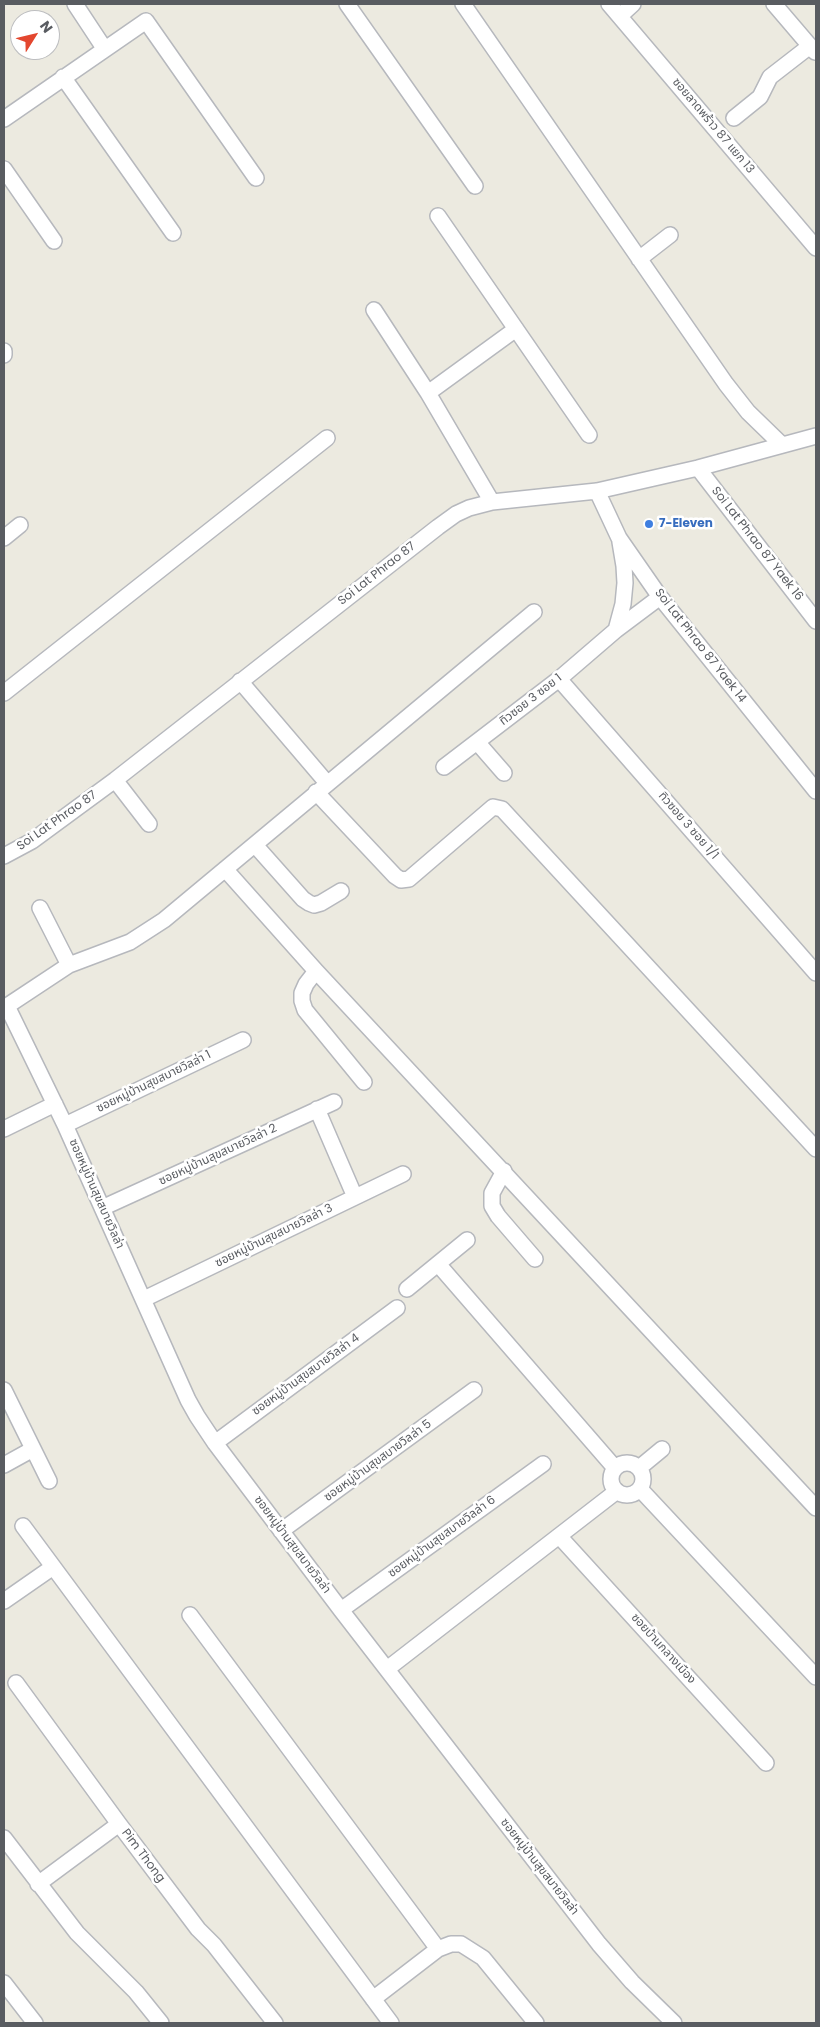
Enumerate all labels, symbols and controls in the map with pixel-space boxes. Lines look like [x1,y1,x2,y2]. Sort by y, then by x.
north arrow [10,10,60,60]
text: N [35,17,58,37]
street label: ซอยลาดพร้าว 87 แยก 13 [669,75,757,177]
street label: Soi Lat Phrao 87 Yaek 16 [708,484,806,604]
place label: 7-Eleven [659,517,713,531]
marker: 7-Eleven [643,518,655,530]
street label: Soi Lat Phrao 87 [336,539,418,609]
street label: Soi Lat Phrao 87 Yaek 14 [651,586,749,706]
street label: ทิวซอย 3 ซอย 1 [497,671,565,729]
street label: Soi Lat Phrao 87 [14,788,100,854]
street label: ทิวซอย 3 ซอย 1/1 [655,789,721,863]
street label: ซอยหมู่บ้านสุขสบายวิลล่า 1 [94,1048,214,1116]
street label: ซอยหมู่บ้านสุขสบายวิลล่า 2 [157,1121,279,1189]
street label: ซอยหมู่บ้านสุขสบายวิลล่า [65,1137,127,1251]
street label: ซอยหมู่บ้านสุขสบายวิลล่า 3 [213,1201,335,1271]
street label: ซอยหมู่บ้านสุขสบายวิลล่า 4 [249,1331,363,1419]
street label: ซอยหมู่บ้านสุขสบายวิลล่า 5 [321,1417,435,1505]
street label: ซอยหมู่บ้านสุขสบายวิลล่า [251,1493,333,1597]
street label: ซอยหมู่บ้านสุขสบายวิลล่า 6 [385,1493,499,1581]
street label: ซอยบ้านกลางเมือง [628,1611,698,1687]
street label: ซอยหมู่บ้านสุขสบายวิลล่า [497,1816,581,1918]
street label: Pim Thong [118,1826,168,1886]

